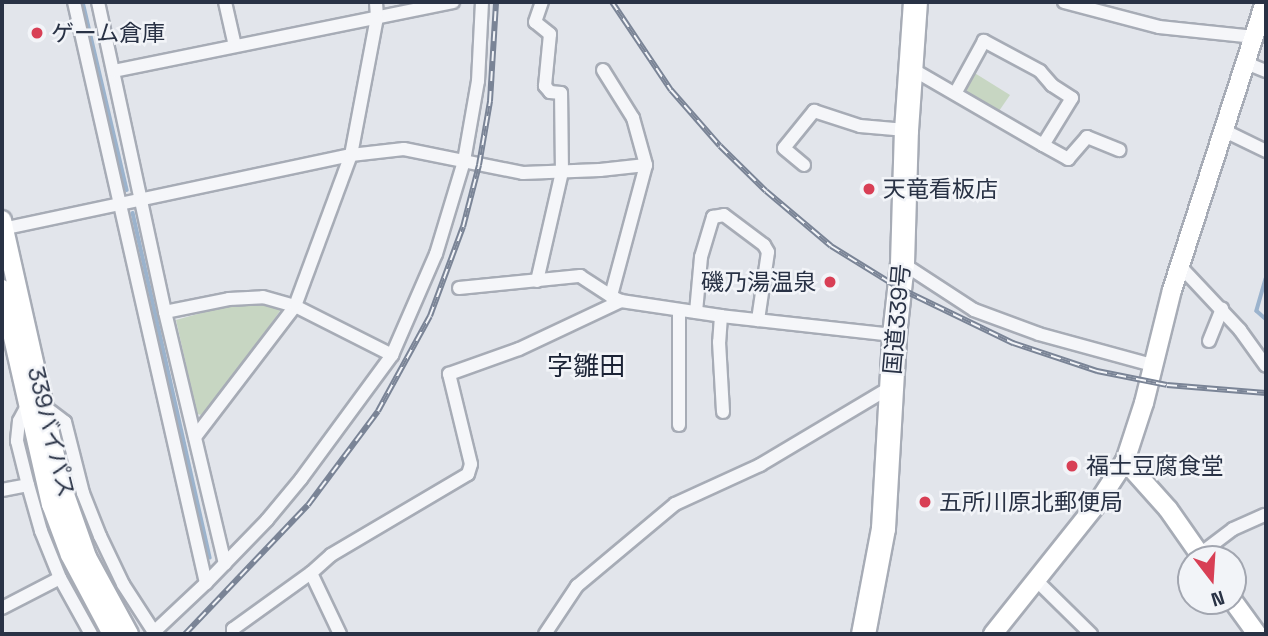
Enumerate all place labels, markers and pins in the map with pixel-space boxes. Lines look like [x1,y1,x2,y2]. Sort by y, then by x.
place label: ゲーム倉庫 [51,19,166,47]
marker: ゲーム倉庫 [29,25,45,41]
place label: 天竜看板店 [883,175,998,203]
marker: 天竜看板店 [861,181,877,197]
place label: 磯乃湯温泉 [701,268,816,296]
marker: 磯乃湯温泉 [822,274,838,290]
place label: 福士豆腐食堂 [1086,452,1224,480]
marker: 福士豆腐食堂 [1064,458,1080,474]
place label: 五所川原北郵便局 [939,488,1123,516]
marker: 五所川原北郵便局 [917,494,933,510]

